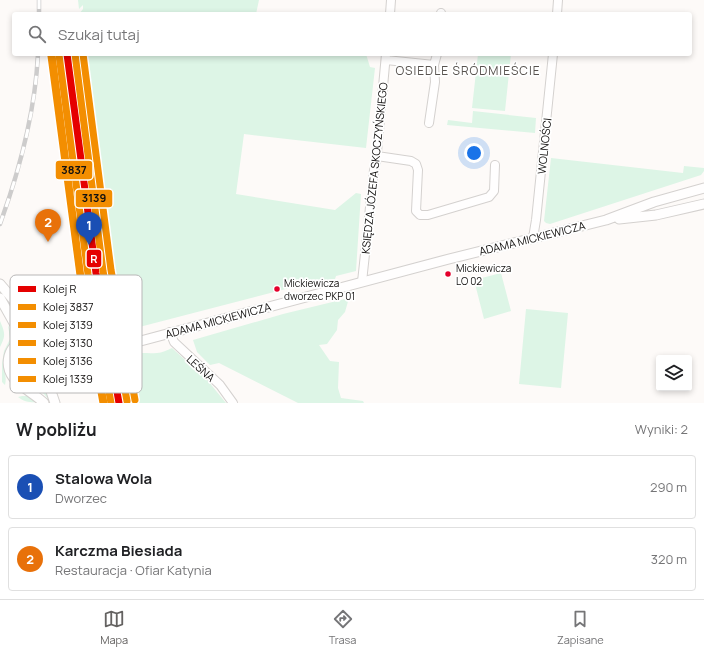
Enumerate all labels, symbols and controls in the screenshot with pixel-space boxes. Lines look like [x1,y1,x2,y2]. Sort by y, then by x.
search box [12,12,692,56]
icon: search [26,23,48,45]
text: Szukaj tutaj [58,24,140,45]
district label: OSIEDLE ŚRÓDMIEŚCIE [395,62,541,79]
street label: KSIĘDZA JÓZEFA SKOCZYŃSKIEGO [358,81,390,255]
street label: WOLNOŚCI [534,117,554,175]
your location [464,143,484,163]
line badge: 3837 [55,160,93,180]
text: 3837 [61,162,87,177]
line badge: 3139 [75,189,113,208]
text: 3139 [82,190,106,205]
pin: 2 [35,209,61,242]
pin: 1 [76,212,102,245]
street label: ADAMA MICKIEWICZA [477,218,587,258]
line badge: R [86,249,102,268]
text: R [90,251,98,266]
place label: Mickiewicza LO 02 [456,261,511,288]
marker: Mickiewicza LO 02 [443,269,453,279]
legend [10,275,142,393]
place label: Mickiewicza dworzec PKP 01 [284,276,355,303]
text: Kolej R [43,281,77,296]
marker: Mickiewicza dworzec PKP 01 [272,284,282,294]
text: Kolej 3837 [43,299,94,314]
street label: ADAMA MICKIEWICZA [163,299,273,341]
text: Kolej 3139 [43,317,93,332]
text: Kolej 3130 [43,335,93,350]
street label: LEŚNA [184,351,218,385]
text: Kolej 3136 [43,353,93,368]
map controls [656,355,692,391]
button: layers [656,355,692,391]
text: Kolej 1339 [43,371,93,386]
text: W pobliżu [16,418,97,441]
text: Wyniki: 2 [635,420,688,438]
text: Stalowa Wola [55,468,152,489]
text: 1 [27,478,33,496]
text: 290 m [650,478,687,496]
text: Dworzec [55,489,107,507]
text: Karczma Biesiada [55,540,183,561]
text: 2 [26,550,34,568]
text: 320 m [651,550,687,568]
text: Restauracja · Ofiar Katynia [55,561,212,579]
tab: Mapa [100,608,128,647]
tab: Trasa [329,608,356,647]
tab: Zapisane [557,608,604,647]

